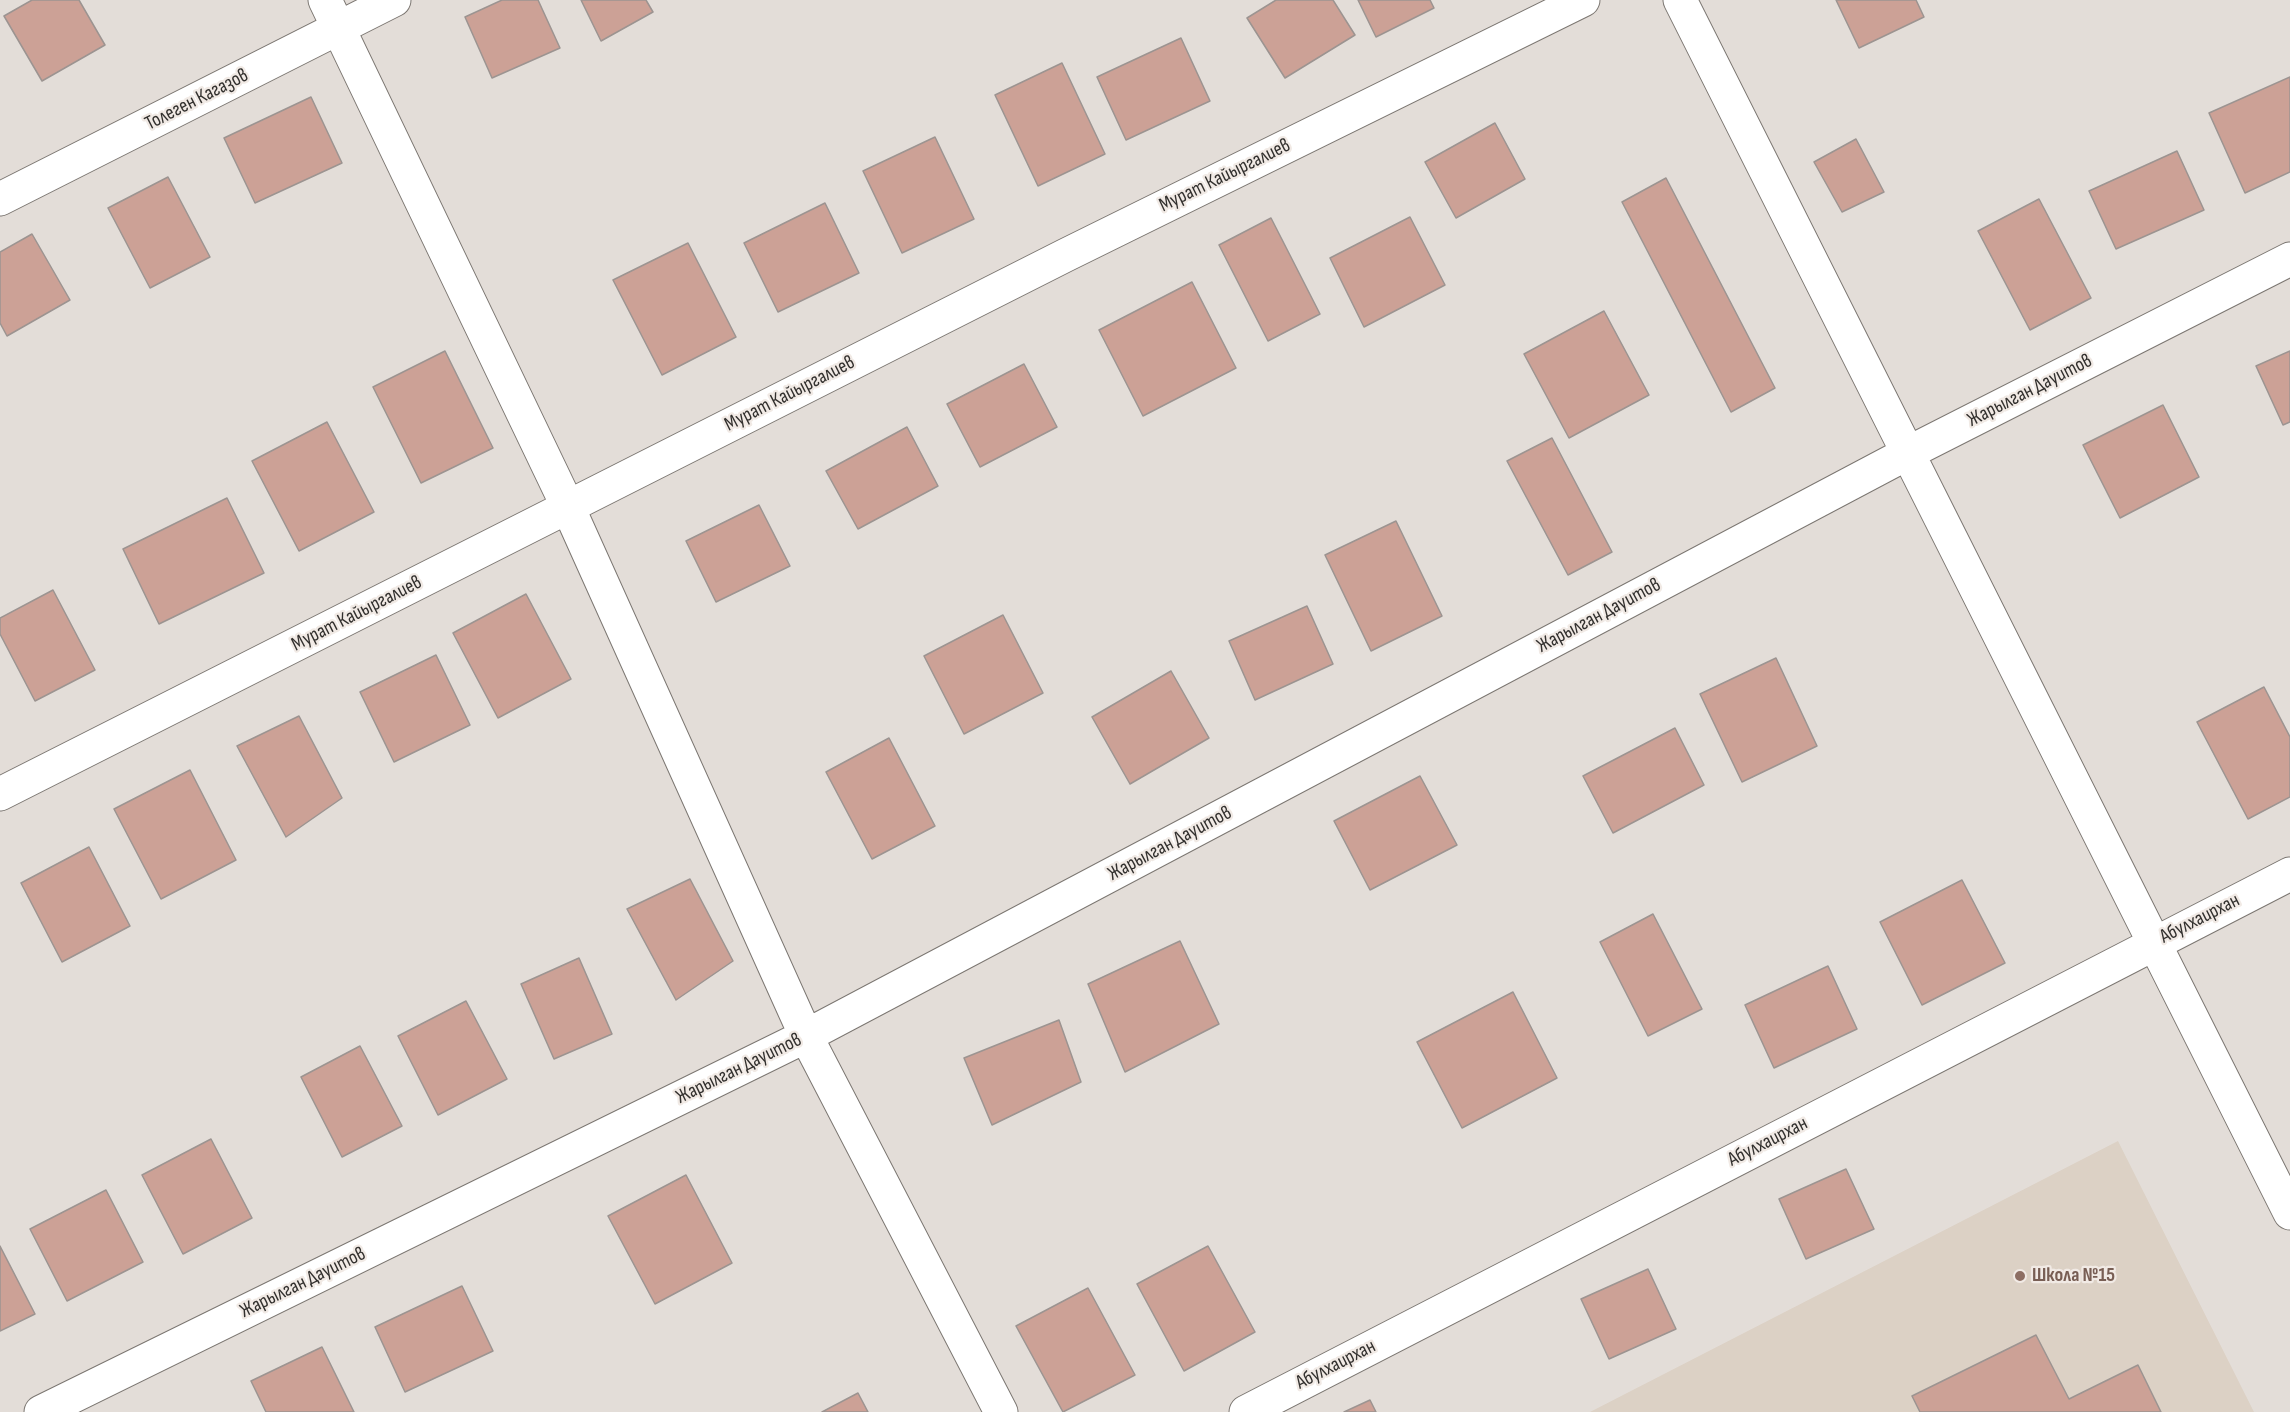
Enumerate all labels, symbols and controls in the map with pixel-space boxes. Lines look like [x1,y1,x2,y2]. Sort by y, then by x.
street label: Толеген Кагазов [141,64,253,136]
street label: Мурат Кайыргалиев [1155,134,1295,218]
street label: Жарылган Дауитов [1964,349,2096,433]
street label: Мурат Кайыргалиев [721,351,859,437]
street label: Мурат Кайыргалиев [288,571,426,657]
street label: Жарылган Дауитов [1533,573,1665,659]
street label: Жарылган Дауитов [1104,801,1236,887]
street label: Абулхаирхан [2156,889,2244,949]
street label: Жарылган Дауитов [672,1028,806,1110]
street label: Абулхаирхан [1724,1112,1812,1172]
street label: Жарылган Дауитов [236,1242,370,1324]
place label: Школа №15 [2032,1264,2115,1288]
marker: Школа №15 [2013,1269,2027,1283]
street label: Абулхаирхан [1292,1335,1380,1395]

